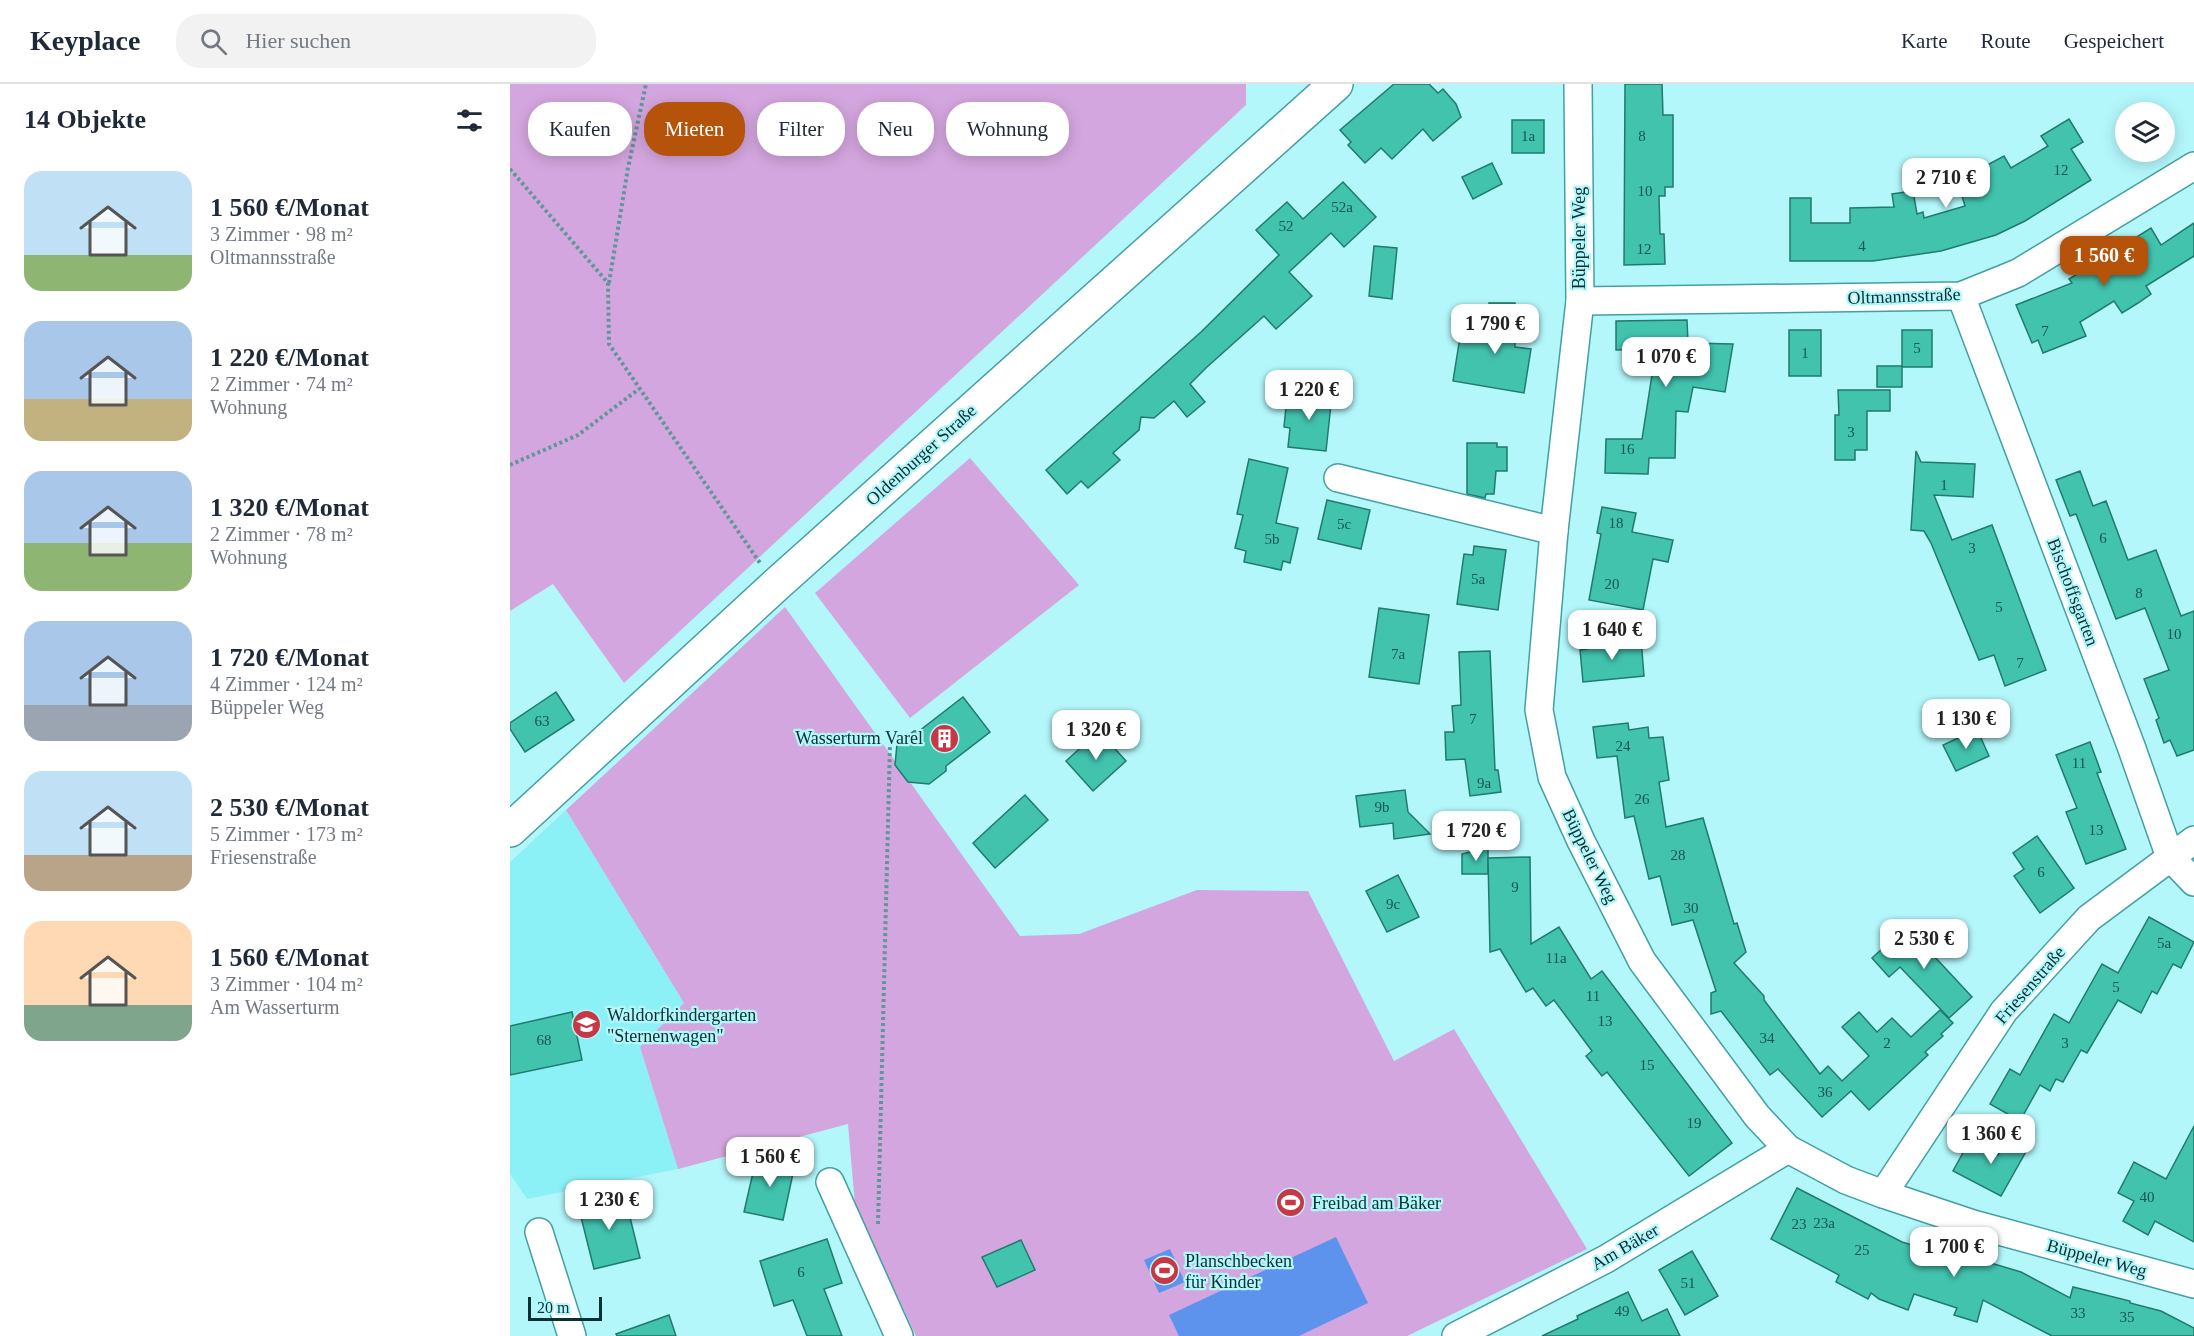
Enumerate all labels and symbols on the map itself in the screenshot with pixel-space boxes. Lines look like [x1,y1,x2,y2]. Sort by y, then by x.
house number: 1a [1521,128,1535,144]
house number: 8 [1638,128,1646,144]
pin: 2 710 € [1891,158,2001,209]
house number: 12 [2054,162,2069,178]
house number: 10 [1638,183,1653,199]
street label: Büppeler Weg [1569,187,1589,289]
house number: 52a [1331,199,1353,215]
house number: 52 [1279,218,1294,234]
pin: 1 560 € [2049,236,2159,287]
house number: 4 [1858,238,1866,254]
house number: 12 [1637,241,1652,257]
street label: Oltmannsstraße [1847,284,1961,308]
pin: 1 790 € [1440,304,1550,355]
house number: 7 [2041,323,2049,339]
pin: 1 070 € [1611,337,1721,388]
house number: 5 [1913,340,1921,356]
house number: 1 [1801,345,1809,361]
pin: 1 220 € [1254,370,1364,421]
street label: Oldenburger Straße [862,400,980,510]
house number: 3 [1847,424,1855,440]
house number: 16 [1620,441,1635,457]
house number: 1 [1940,477,1948,493]
house number: 18 [1609,515,1624,531]
house number: 5c [1337,516,1351,532]
house number: 6 [2099,530,2107,546]
house number: 5b [1265,531,1280,547]
street label: Bischoffsgarten [2043,535,2103,649]
house number: 3 [1968,540,1976,556]
house number: 5a [1471,571,1485,587]
house number: 20 [1605,576,1620,592]
house number: 8 [2135,585,2143,601]
house number: 5 [1995,599,2003,615]
pin: 1 640 € [1557,610,1667,661]
house number: 10 [2167,626,2182,642]
house number: 7a [1391,646,1405,662]
house number: 7 [2016,655,2024,671]
pin: 1 130 € [1911,699,2021,750]
pin: 1 320 € [1041,710,1151,761]
house number: 7 [1469,711,1477,727]
house number: 63 [535,713,550,729]
building icon: Wasserturm Varel [928,722,960,754]
place label: Wasserturm Varel [795,728,923,748]
house number: 24 [1616,738,1631,754]
house number: 11 [2072,755,2086,771]
house number: 9a [1477,775,1491,791]
house number: 26 [1635,791,1650,807]
house number: 9b [1375,799,1390,815]
street label: Büppeler Weg [1559,805,1621,907]
pin: 1 720 € [1421,811,1531,862]
house number: 13 [2089,822,2104,838]
house number: 28 [1671,847,1686,863]
house number: 6 [2037,864,2045,880]
house number: 9 [1511,879,1519,895]
house number: 9c [1386,896,1400,912]
house number: 30 [1684,900,1699,916]
pin: 2 530 € [1869,919,1979,970]
house number: 5a [2157,935,2171,951]
street label: Friesenstraße [1991,942,2069,1028]
house number: 11a [1545,950,1567,966]
house number: 5 [2112,979,2120,995]
house number: 11 [1586,988,1600,1004]
place label: Waldorfkindergarten "Sternenwagen" [607,1005,756,1046]
school or university icon: Waldorfkindergarten "Sternenwagen" [570,1009,602,1041]
house number: 13 [1598,1013,1613,1029]
house number: 34 [1760,1030,1775,1046]
house number: 68 [537,1032,552,1048]
house number: 2 [1883,1035,1891,1051]
house number: 3 [2061,1035,2069,1051]
house number: 15 [1640,1057,1655,1073]
house number: 36 [1818,1084,1833,1100]
pin: 1 360 € [1936,1114,2046,1165]
house number: 19 [1687,1115,1702,1131]
pin: 1 560 € [715,1137,825,1188]
pin: 1 230 € [554,1180,664,1231]
sports icon: Freibad am Bäker [1275,1187,1307,1219]
house number: 40 [2140,1189,2155,1205]
place label: Freibad am Bäker [1312,1193,1441,1213]
house number: 23a [1813,1215,1835,1231]
house number: 23 [1792,1216,1807,1232]
street label: Am Bäker [1588,1220,1662,1274]
pin: 1 700 € [1899,1227,2009,1278]
street label: Büppeler Weg [2045,1235,2149,1281]
house number: 25 [1855,1242,1870,1258]
place label: Planschbecken für Kinder [1185,1251,1292,1292]
sports icon: Planschbecken für Kinder [1148,1255,1180,1287]
house number: 6 [797,1264,805,1280]
house number: 51 [1681,1275,1696,1291]
scale bar [528,1294,602,1322]
house number: 49 [1615,1303,1630,1319]
house number: 33 [2071,1305,2086,1321]
house number: 35 [2120,1309,2135,1325]

